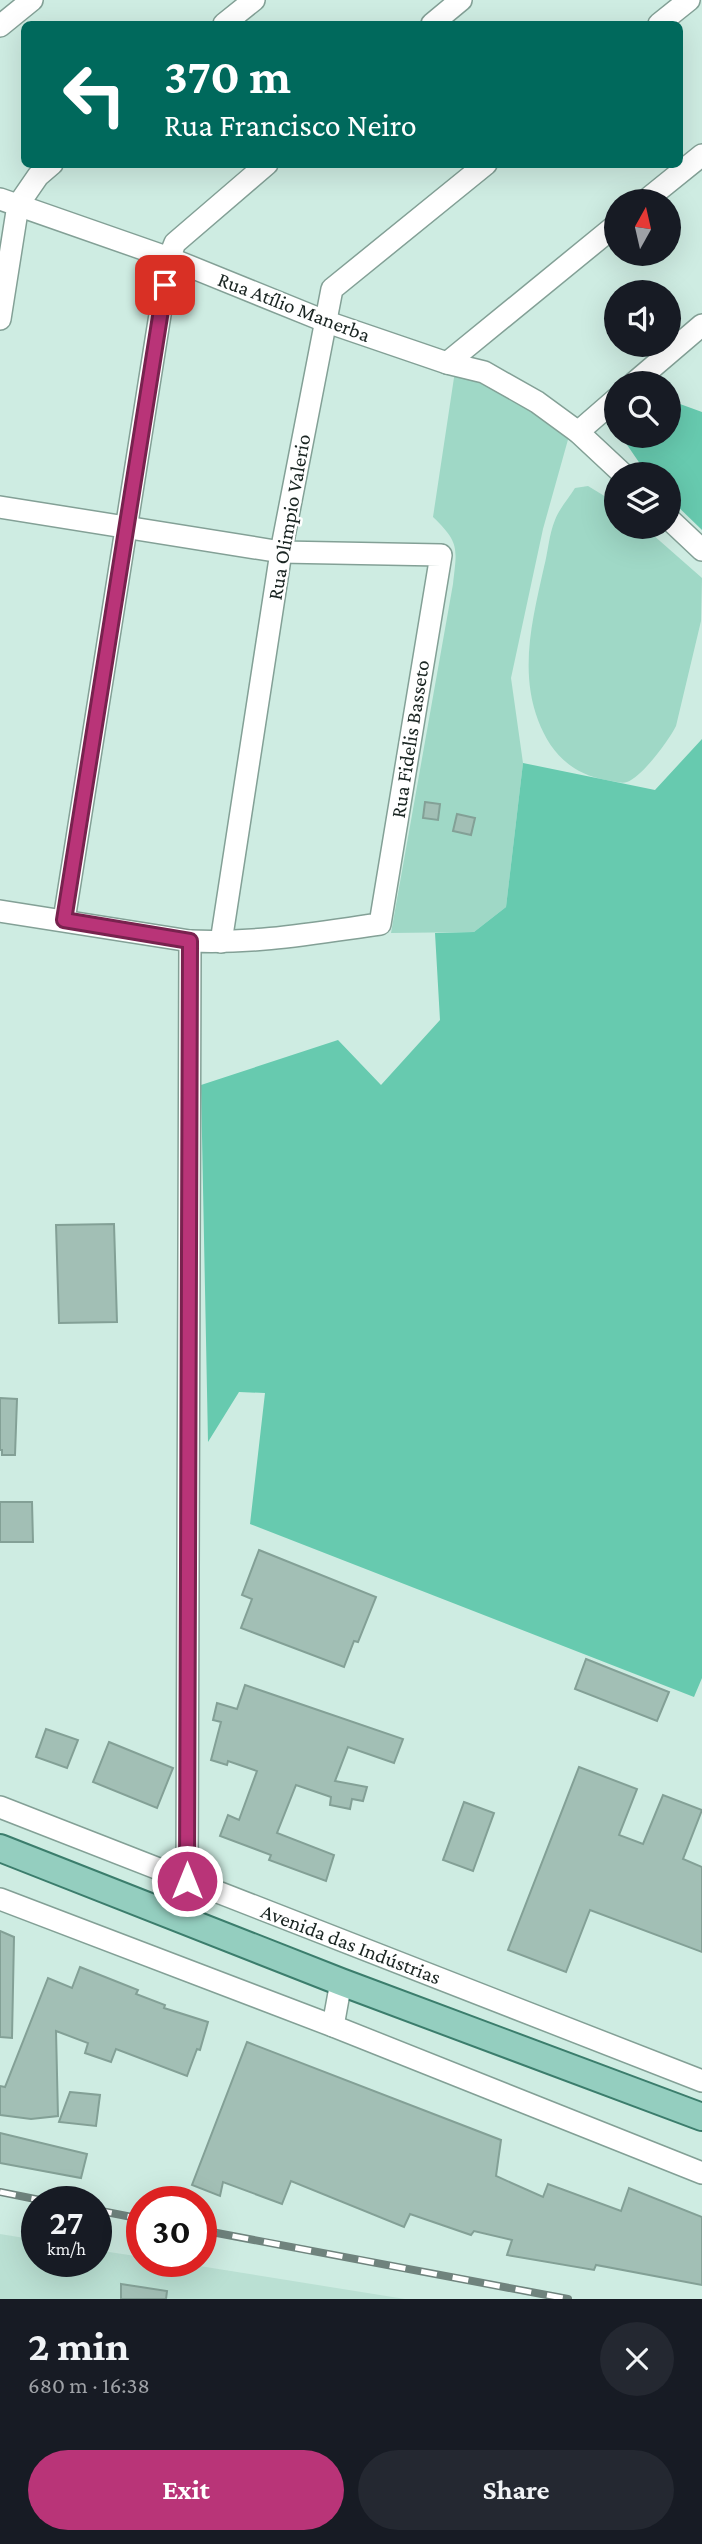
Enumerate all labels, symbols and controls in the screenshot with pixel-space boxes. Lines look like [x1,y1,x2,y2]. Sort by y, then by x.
icon: left [49,49,140,140]
text: 370 m [164,49,291,104]
text: Rua Francisco Neiro [164,107,417,143]
north arrow [604,189,681,266]
map controls [604,189,681,539]
pin [135,255,195,315]
icon: arrive [146,266,184,304]
street label: Rua Atílio Manerba [214,267,374,347]
button: sound [604,280,681,357]
button: search [604,371,681,448]
street label: Rua Olimpio Valerio [263,432,315,602]
button: layers [604,462,681,539]
street label: Rua Fidelis Basseto [386,658,434,820]
position arrow [150,1844,224,1918]
street label: Avenida das Indústrias [258,1899,444,1989]
speed limit sign: 30 [126,2186,217,2277]
text: 27 [50,2203,83,2242]
text: km/h [47,2239,86,2259]
text: 2 min [28,2322,129,2369]
button: close [600,2322,674,2396]
text: 680 m · 16:38 [28,2372,150,2398]
button: Exit [28,2450,344,2530]
button: Share [358,2450,674,2530]

